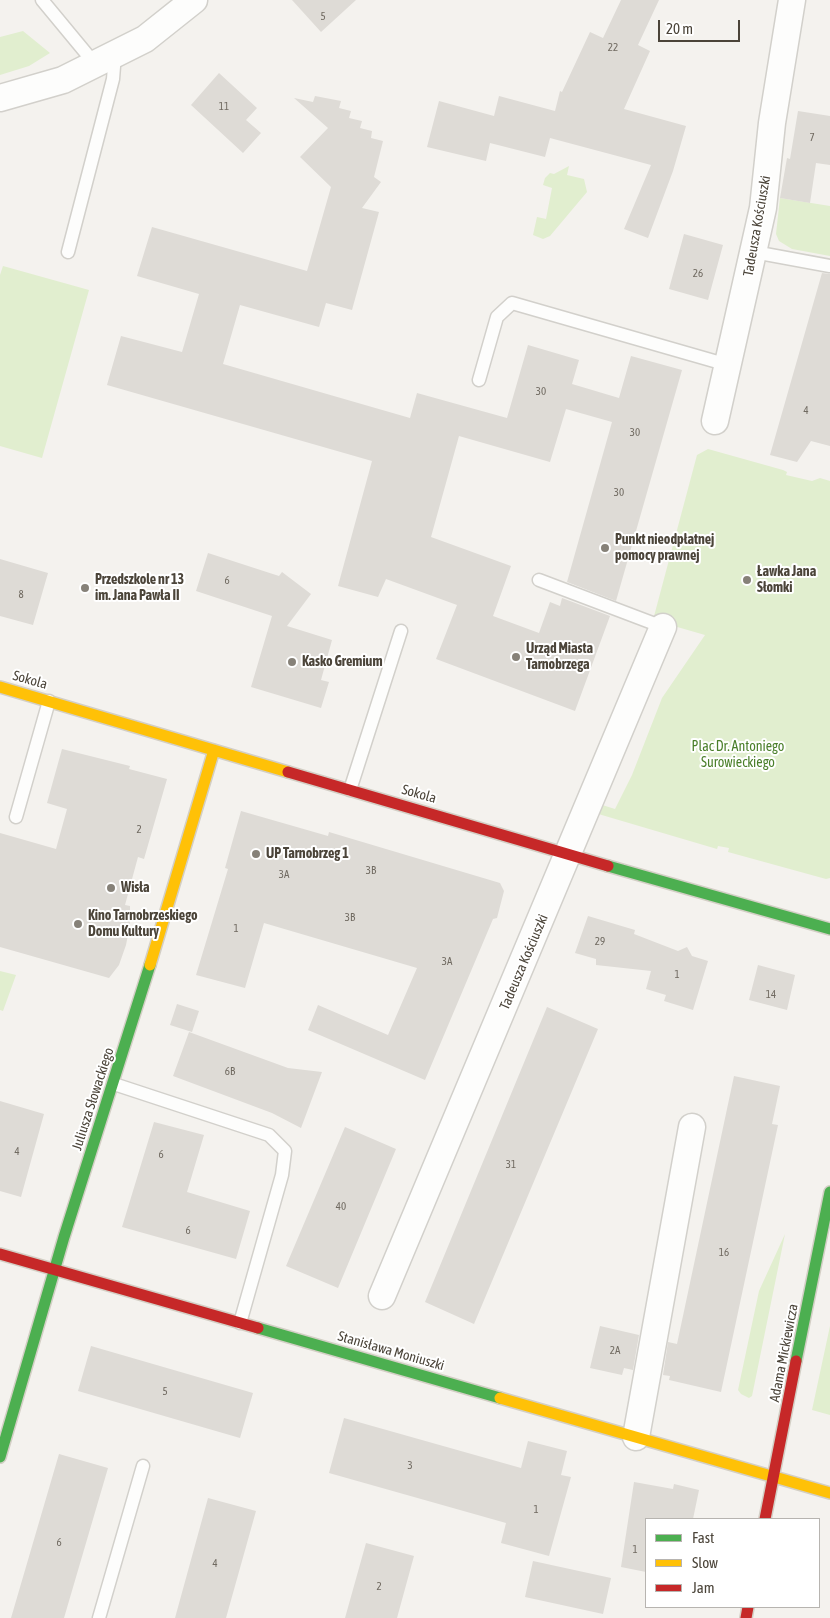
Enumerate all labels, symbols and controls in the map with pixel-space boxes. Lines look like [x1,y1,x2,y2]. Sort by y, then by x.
house number: 5 [320,10,326,24]
scale bar [660,10,742,42]
text: 20 m [666,20,693,37]
house number: 22 [608,41,618,55]
house number: 11 [219,100,229,114]
house number: 7 [809,131,815,145]
street label: Tadeusza Kościuszki [740,174,774,278]
house number: 26 [693,267,703,281]
house number: 30 [536,385,546,399]
house number: 4 [803,404,809,418]
house number: 30 [630,426,640,440]
house number: 30 [614,486,624,500]
place label: Punkt nieodpłatnej pomocy prawnej [615,532,714,564]
marker: Punkt nieodpłatnej pomocy prawnej [599,542,611,554]
place label: Ławka Jana Słomki [757,564,816,596]
place label: Przedszkole nr 13 im. Jana Pawła II [95,572,184,604]
house number: 6 [224,574,230,588]
marker: Ławka Jana Słomki [741,574,753,586]
marker: Przedszkole nr 13 im. Jana Pawła II [79,582,91,594]
house number: 8 [18,588,24,602]
place label: Urząd Miasta Tarnobrzega [526,641,593,674]
marker: Urząd Miasta Tarnobrzega [510,651,522,663]
place label: Kasko Gremium [302,654,382,670]
marker: Kasko Gremium [286,656,298,668]
street label: Sokola [11,667,49,693]
park label: Plac Dr. Antoniego Surowieckiego [692,739,784,772]
street label: Sokola [400,781,438,807]
house number: 2 [136,823,142,837]
place label: UP Tarnobrzeg 1 [266,846,349,862]
marker: UP Tarnobrzeg 1 [250,848,262,860]
house number: 3B [366,864,376,878]
house number: 3A [279,868,289,882]
place label: Wisła [121,880,150,896]
marker: Wisła [105,882,117,894]
place label: Kino Tarnobrzeskiego Domu Kultury [88,908,197,940]
house number: 3B [345,911,355,925]
street label: Tadeusza Kościuszki [496,912,552,1012]
marker: Kino Tarnobrzeskiego Domu Kultury [72,918,84,930]
house number: 1 [233,922,239,936]
house number: 29 [595,935,605,949]
house number: 3A [442,955,452,969]
house number: 1 [674,968,680,982]
house number: 14 [766,988,776,1002]
street label: Juliusza Słowackiego [69,1046,117,1152]
house number: 6B [225,1065,235,1079]
house number: 4 [14,1145,20,1159]
house number: 6 [158,1148,164,1162]
house number: 31 [506,1158,516,1172]
house number: 40 [336,1200,346,1214]
house number: 6 [185,1224,191,1238]
house number: 16 [719,1246,729,1260]
street label: Adama Mickiewicza [766,1302,802,1404]
street label: Stanisława Moniuszki [336,1328,446,1374]
house number: 2A [610,1344,620,1358]
house number: 5 [162,1385,168,1399]
house number: 3 [407,1459,413,1473]
house number: 1 [533,1503,539,1517]
legend [645,1518,820,1608]
text: Fast [692,1529,714,1546]
house number: 6 [56,1536,62,1550]
house number: 1 [632,1543,638,1557]
text: Slow [692,1554,718,1571]
house number: 4 [212,1557,218,1571]
text: Jam [692,1579,715,1596]
house number: 2 [376,1580,382,1594]

